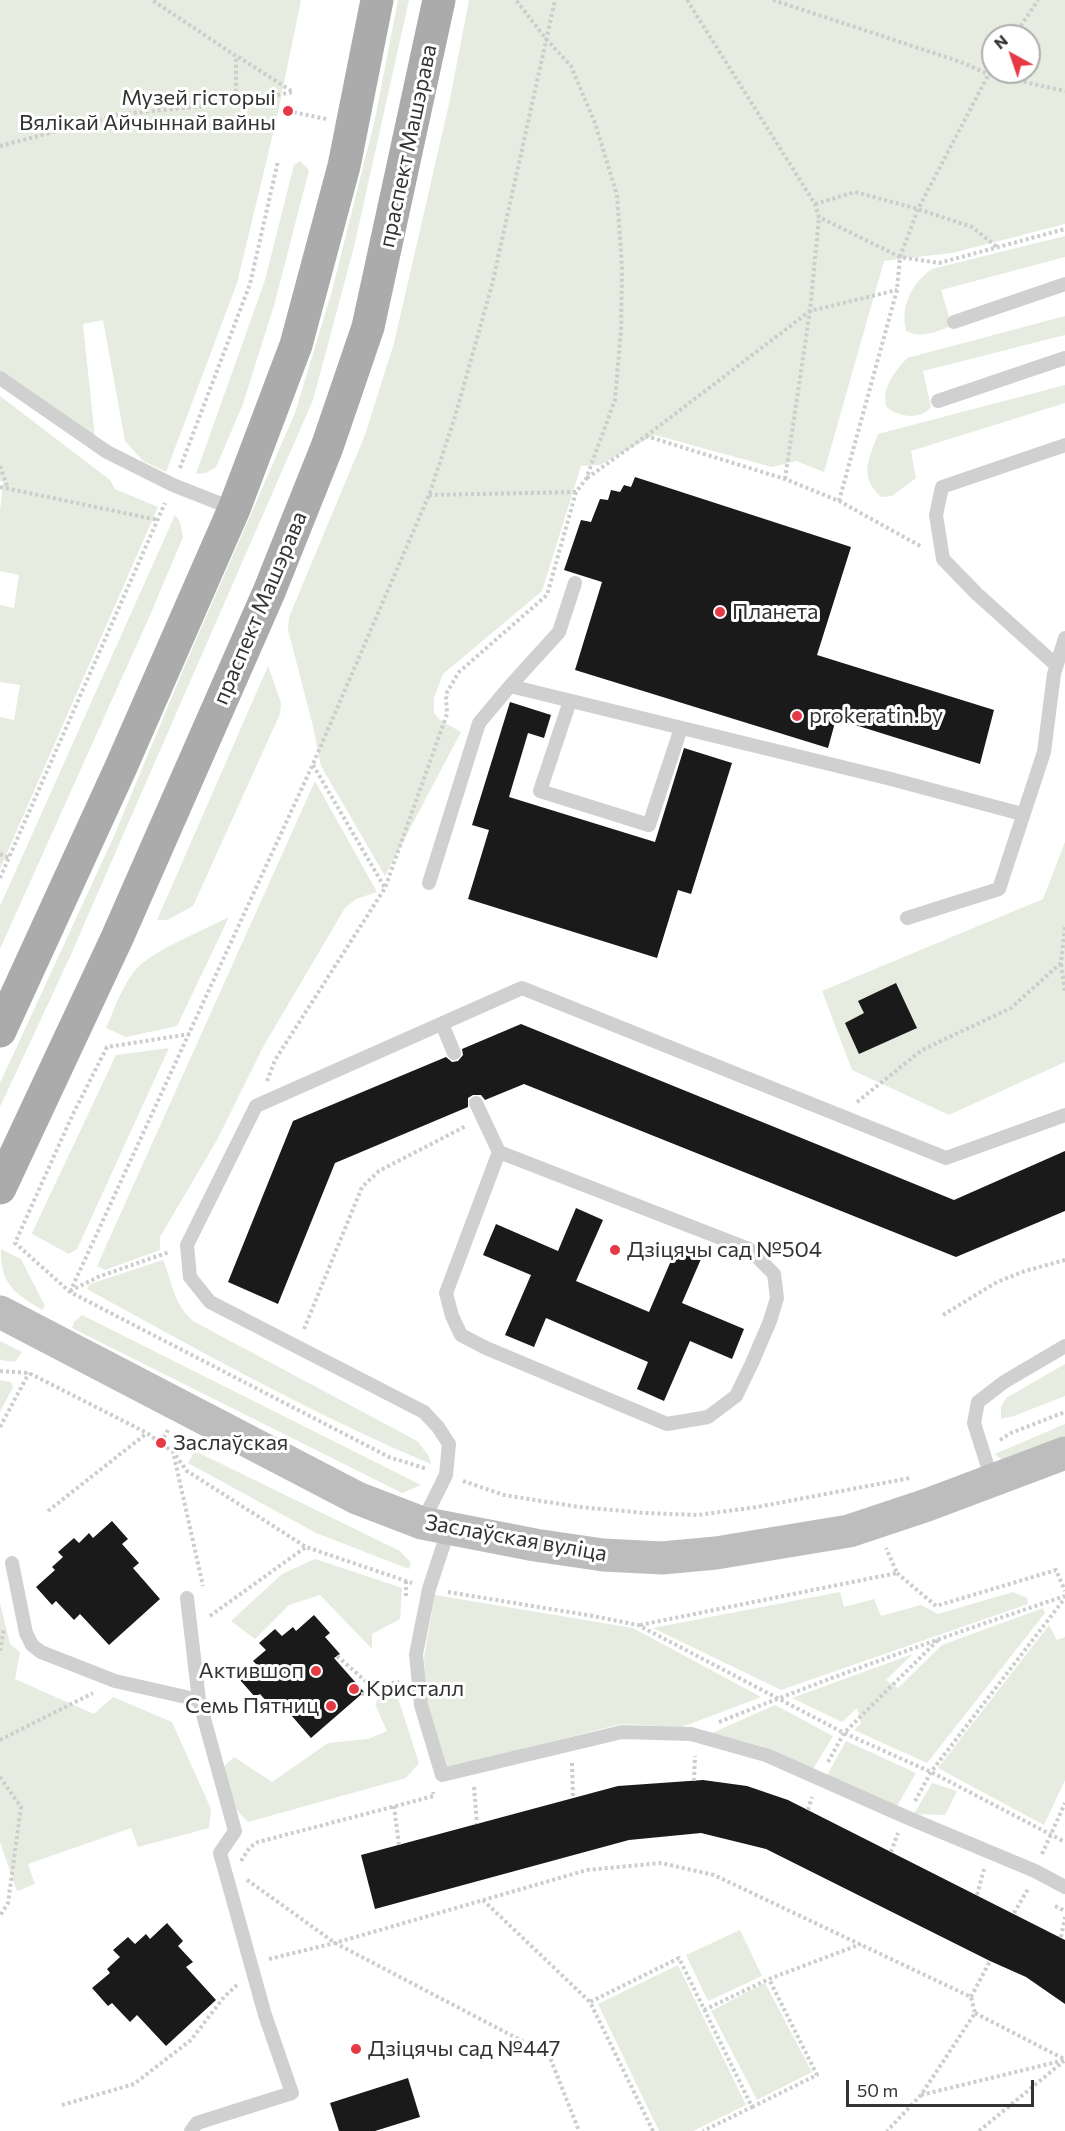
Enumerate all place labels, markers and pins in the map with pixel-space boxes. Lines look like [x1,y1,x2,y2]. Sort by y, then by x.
place label: Музей гісторыі Вялікай Айчыннай вайны [19,85,276,136]
marker: Музей гісторыі Вялікай Айчыннай вайны [281,104,295,118]
place label: Планета [732,599,818,625]
marker: Планета [713,605,727,619]
place label: prokeratin.by [809,703,943,729]
marker: prokeratin.by [790,709,804,723]
place label: Дзіцячы сад №504 [627,1237,822,1263]
marker: Дзіцячы сад №504 [608,1243,622,1257]
place label: Заслаўская [173,1430,288,1456]
marker: Заслаўская [154,1436,168,1450]
place label: Актившоп [198,1658,304,1684]
marker: Актившоп [309,1664,323,1678]
place label: Кристалл [366,1676,464,1702]
marker: Кристалл [347,1682,361,1696]
place label: Семь Пятниц [185,1693,319,1719]
marker: Семь Пятниц [324,1699,338,1713]
place label: Дзіцячы сад №447 [368,2036,560,2062]
marker: Дзіцячы сад №447 [349,2042,363,2056]

